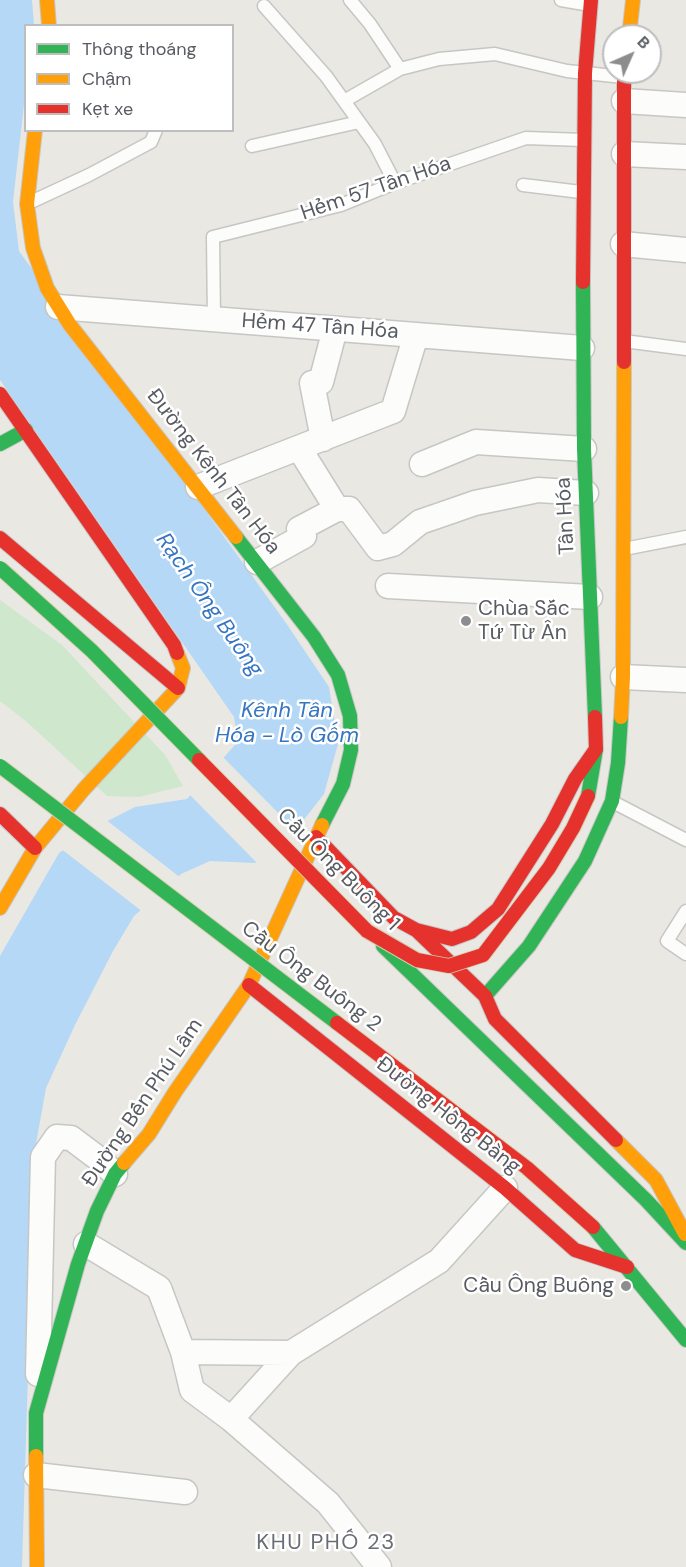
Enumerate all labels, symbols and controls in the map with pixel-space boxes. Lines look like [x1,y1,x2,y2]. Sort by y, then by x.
legend [24,24,234,132]
north arrow [602,24,662,84]
text: B [633,31,655,53]
text: Thông thoáng [82,37,197,61]
text: Chậm [82,67,131,91]
text: Kẹt xe [82,97,133,121]
street label: Hẻm 57 Tân Hóa [298,152,454,226]
street label: Hẻm 47 Tân Hóa [241,309,399,345]
street label: Đường Kênh Tân Hóa [141,384,285,560]
street label: Tân Hóa [551,477,581,555]
water label: Rạch Ông Buông [150,528,268,682]
place label: Chùa Sắc Tứ Từ Ân [478,596,570,646]
marker: Chùa Sắc Tứ Từ Ân [459,614,473,628]
water label: Kênh Tân Hóa - Lò Gốm [215,698,359,750]
street label: Cầu Ông Buông 1 [272,804,404,936]
street label: Cầu Ông Buông 2 [236,916,386,1038]
street label: Đường Bến Phú Lâm [77,1014,209,1192]
street label: Đường Hồng Bàng [371,1052,525,1180]
place label: Cầu Ông Buông [463,1273,614,1299]
marker: Cầu Ông Buông [619,1279,633,1293]
district label: KHU PHỐ 23 [256,1530,396,1556]

